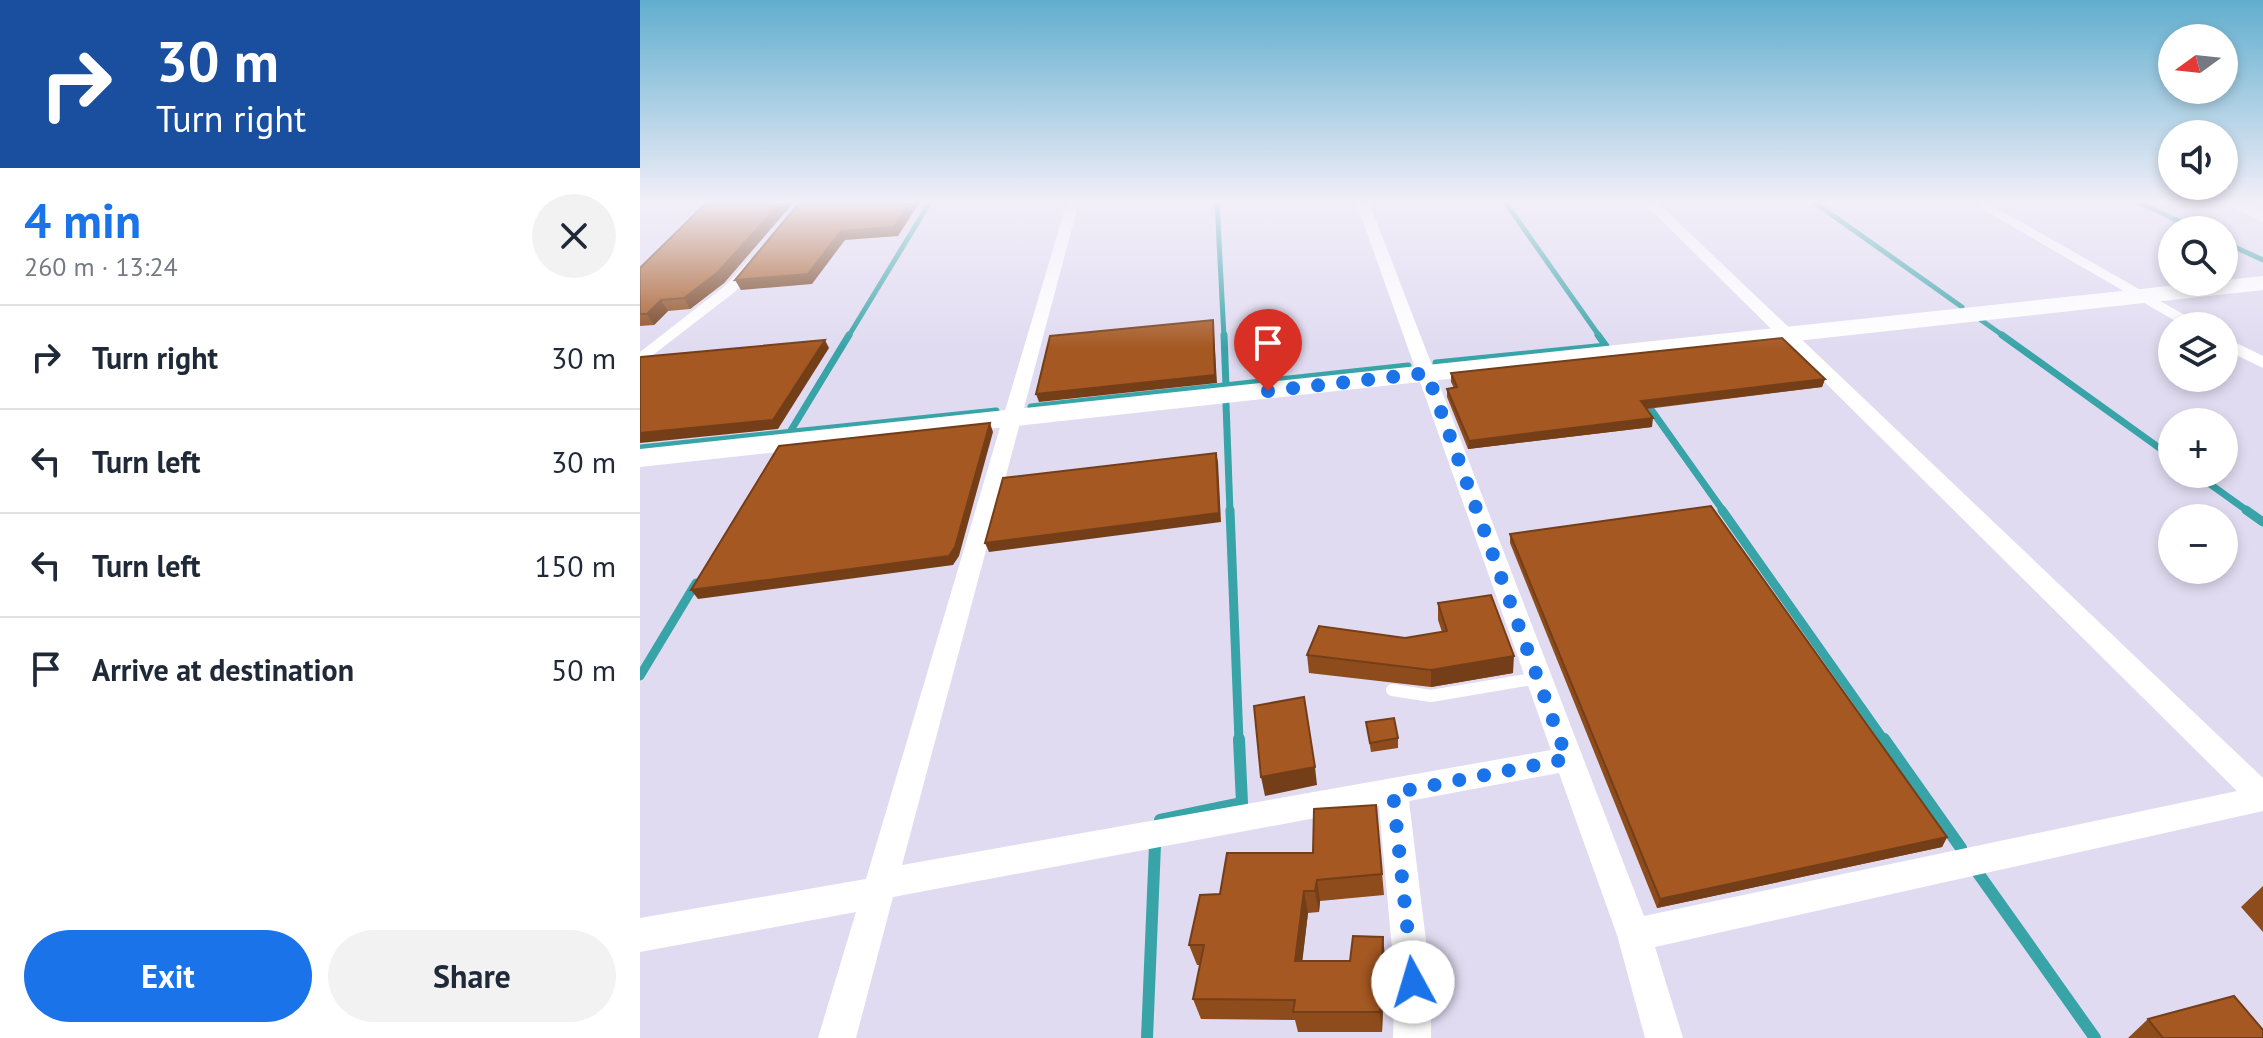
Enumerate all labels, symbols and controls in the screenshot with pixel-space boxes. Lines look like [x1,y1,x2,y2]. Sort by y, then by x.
north arrow [2158,24,2238,104]
map controls [2158,24,2238,584]
text: 30 m [156,25,279,97]
icon: right [24,32,128,136]
text: Turn right [156,95,306,142]
button: sound [2158,120,2238,200]
text: 4 min [24,189,141,251]
button: close [532,194,616,278]
button: search [2158,216,2238,296]
text: 260 m · 13:24 [24,250,178,283]
pin [1234,309,1302,391]
button: layers [2158,312,2238,392]
icon: arrive [1246,321,1290,365]
icon: right [24,335,68,379]
text: Turn right [92,338,218,377]
text: 30 m [551,338,616,377]
button: + [2158,408,2238,488]
icon: left [24,439,68,483]
text: Turn left [92,442,200,481]
text: 30 m [551,442,616,481]
button: − [2158,504,2238,584]
icon: left [24,543,68,587]
text: Turn left [92,546,200,585]
text: 150 m [535,546,616,585]
icon: arrive [24,647,68,691]
text: Arrive at destination [92,650,354,689]
text: 50 m [551,650,616,689]
button: Exit [24,930,312,1022]
button: Share [328,930,616,1022]
position arrow [1371,940,1455,1024]

